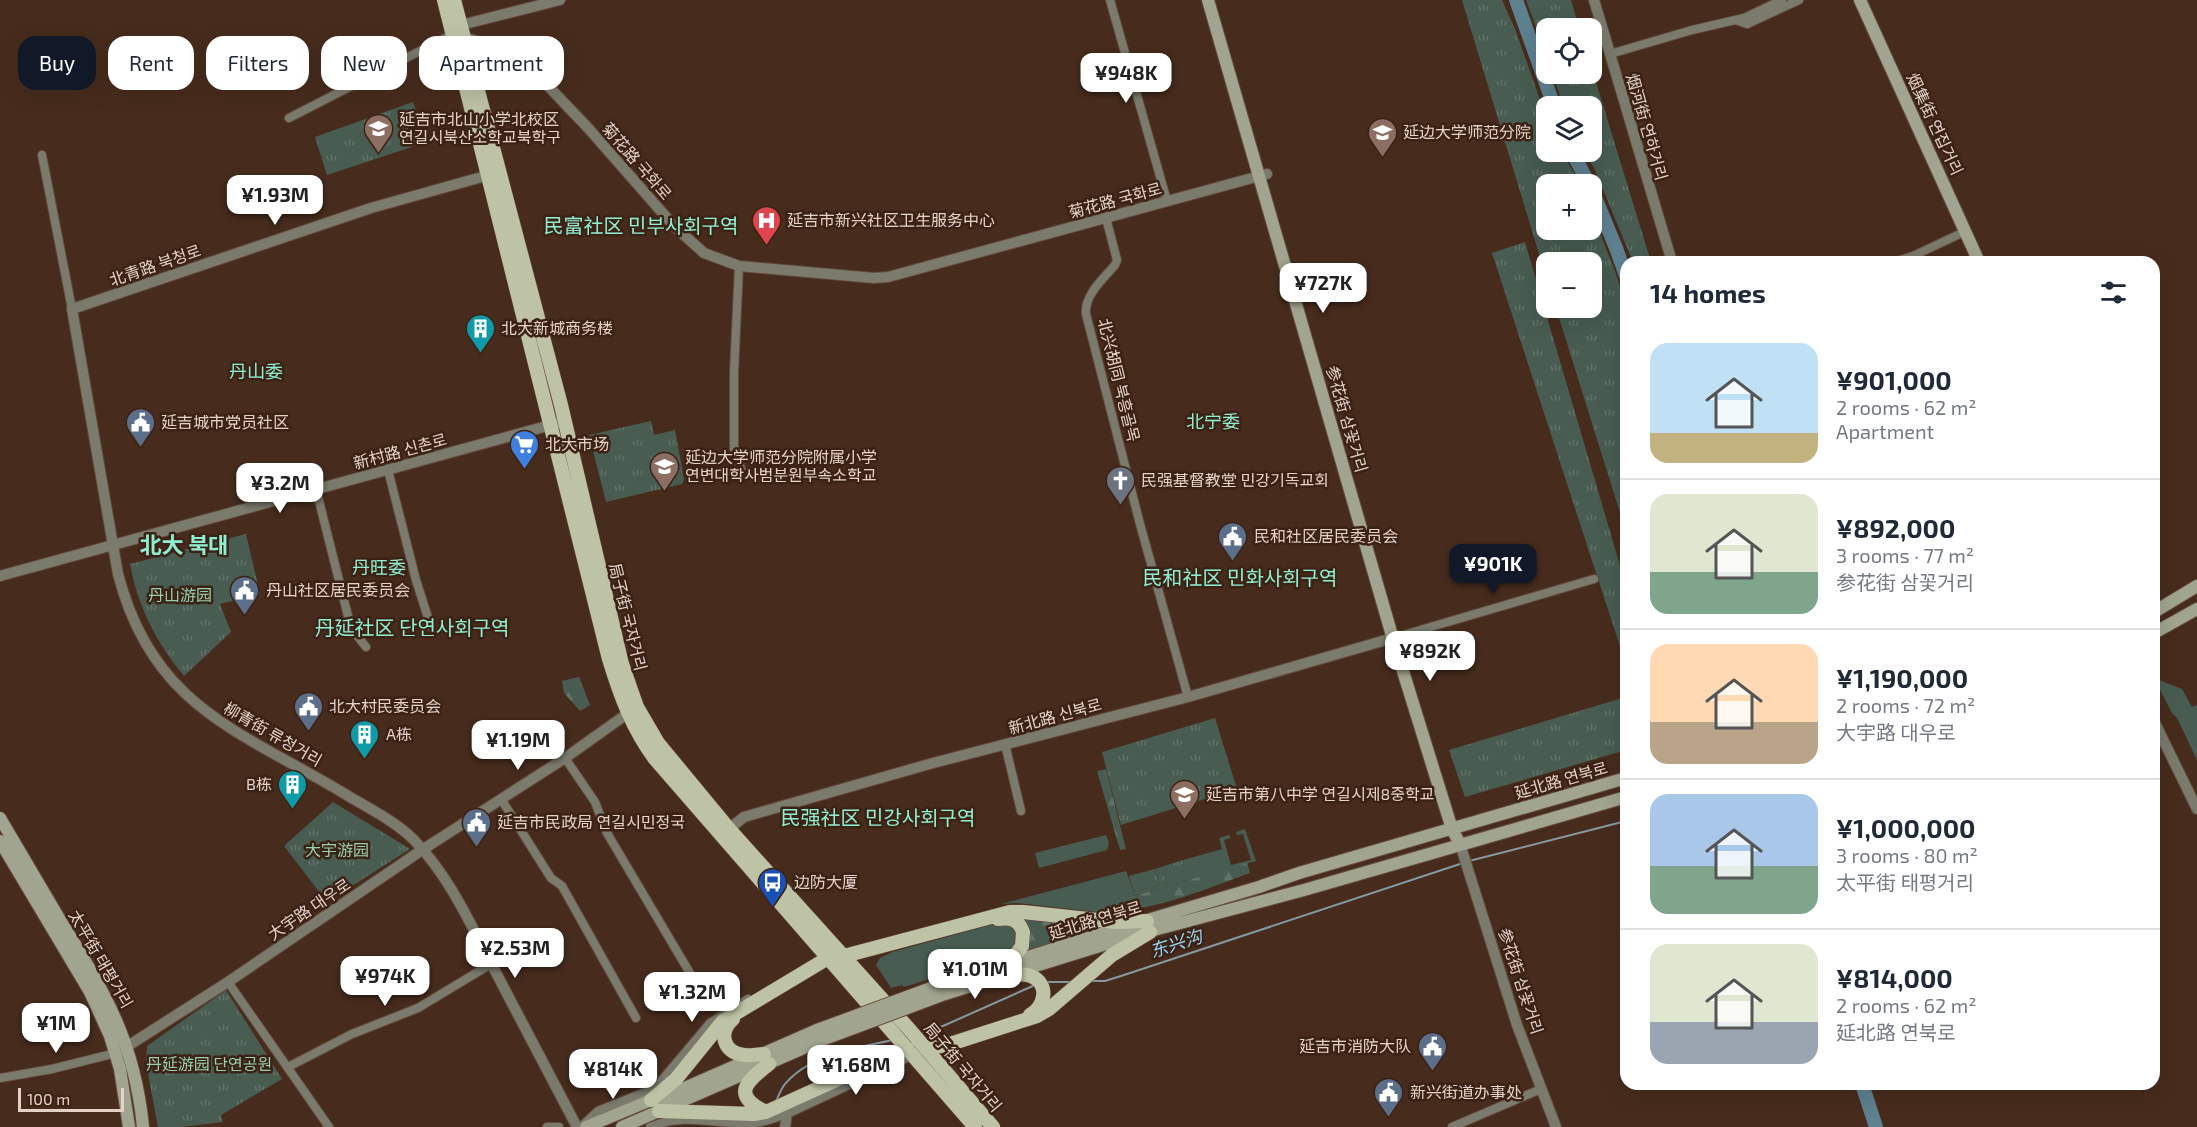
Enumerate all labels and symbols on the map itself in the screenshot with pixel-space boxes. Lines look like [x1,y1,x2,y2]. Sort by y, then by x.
pin: ¥948K [1084,53,1168,104]
street label: 烟集街 연집거리 [1904,70,1967,178]
street label: 烟河街 연하거리 [1623,71,1672,183]
place label: 延吉市北山小学北校区 연길시북산소학교북학구 [399,109,561,146]
school or university icon: 延吉市北山小学北校区 연길시북산소학교북학구 [362,112,394,154]
school or university icon: 延边大学师范分院 [1366,116,1398,158]
street label: 菊花路 국화로 [599,118,676,203]
place label: 延边大学师范分院 [1403,122,1531,141]
pin: ¥1.93M [226,175,324,226]
street label: 菊花路 국화로 [1066,178,1164,221]
hospital icon: 延吉市新兴社区卫生服务中心 [750,204,782,246]
place label: 延吉市新兴社区卫生服务中心 [787,210,995,229]
district label: 民富社区 민부사회구역 [544,213,738,237]
street label: 北青路 북청로 [106,240,203,289]
pin: ¥727K [1281,263,1365,314]
building icon: 北大新城商务楼 [464,312,496,354]
street label: 北兴胡同 북흥골목 [1095,316,1144,444]
place label: 北大新城商务楼 [501,318,613,337]
district label: 丹山委 [229,360,283,382]
street label: 参花街 삼꽃거리 [1323,363,1372,475]
public building icon: 延吉城市党员社区 [124,406,156,448]
district label: 北宁委 [1186,410,1240,432]
place label: 延吉城市党员社区 [161,412,289,431]
supermarket icon: 北大市场 [508,428,540,470]
street label: 新村路 신촌로 [351,429,449,472]
place label: 北大市场 [545,434,609,453]
place label: 延边大学师范分院附属小学 연변대학사범분원부속소학교 [685,447,877,484]
school or university icon: 延边大学师范分院附属小学 연변대학사범분원부속소학교 [648,450,680,492]
pin: ¥3.2M [238,463,322,514]
church icon: 民强基督教堂 민강기독교회 [1104,464,1136,506]
place label: 民强基督教堂 민강기독교회 [1141,470,1329,489]
public building icon: 民和社区居民委员会 [1217,520,1249,562]
place label: 民和社区居民委员会 [1254,526,1398,545]
district label: 北大 북대 [139,531,229,557]
pin: ¥901K [1451,544,1535,595]
district label: 丹旺委 [352,556,406,578]
street label: 局子街 국자거리 [606,561,651,673]
district label: 民和社区 민화사회구역 [1143,565,1337,589]
public building icon: 丹山社区居民委员会 [229,574,261,616]
place label: 丹山社区居民委员会 [266,580,410,599]
park label: 丹山游园 [148,585,212,604]
district label: 丹延社区 단연사회구역 [315,615,509,639]
pin: ¥892K [1388,631,1472,682]
public building icon: 北大村民委员会 [292,690,324,732]
street label: 新北路 신북로 [1006,694,1104,737]
place label: 北大村民委员会 [329,696,441,715]
street label: 柳青街 류청거리 [221,698,326,769]
building icon: A栋 [349,718,381,760]
pin: ¥1.19M [469,720,567,771]
place label: A栋 [386,724,412,743]
street label: 延北路 연북로 [1512,757,1610,802]
building icon: B栋 [277,768,309,810]
place label: B栋 [246,774,272,793]
school or university icon: 延吉市第八中学 연길시제8중학교 [1169,778,1201,820]
place label: 延吉市第八中学 연길시제8중학교 [1206,784,1434,803]
district label: 民强社区 민강사회구역 [781,805,975,829]
public building icon: 延吉市民政局 연길시민정국 [460,806,492,848]
place label: 延吉市民政局 연길시민정국 [497,812,685,831]
park label: 大宇游园 [305,840,369,859]
bus stop icon: 边防大厦 [757,866,789,908]
place label: 边防大厦 [794,872,858,891]
street label: 大宇路 대우로 [264,874,354,943]
street label: 延北路 연북로 [1046,896,1144,943]
street label: 太平街 태평거리 [66,906,137,1011]
water label: 东兴沟 [1147,924,1207,962]
street label: 参花街 삼꽃거리 [1495,925,1548,1036]
pin: ¥2.53M [466,928,564,979]
pin: ¥1.01M [926,949,1024,1000]
pin: ¥974K [343,956,427,1007]
pin: ¥1.32M [643,972,741,1023]
pin: ¥1M [27,1003,85,1054]
street label: 局子街 국자거리 [921,1018,1006,1115]
public building icon: 延吉市消防大队 [1416,1030,1448,1072]
place label: 延吉市消防大队 [1299,1036,1411,1055]
pin: ¥1.68M [807,1045,905,1096]
pin: ¥814K [571,1049,655,1100]
park label: 丹延游园 단연공원 [146,1054,272,1073]
public building icon: 新兴街道办事处 [1373,1076,1405,1118]
place label: 新兴街道办事处 [1410,1082,1522,1101]
scale bar [18,1085,124,1112]

